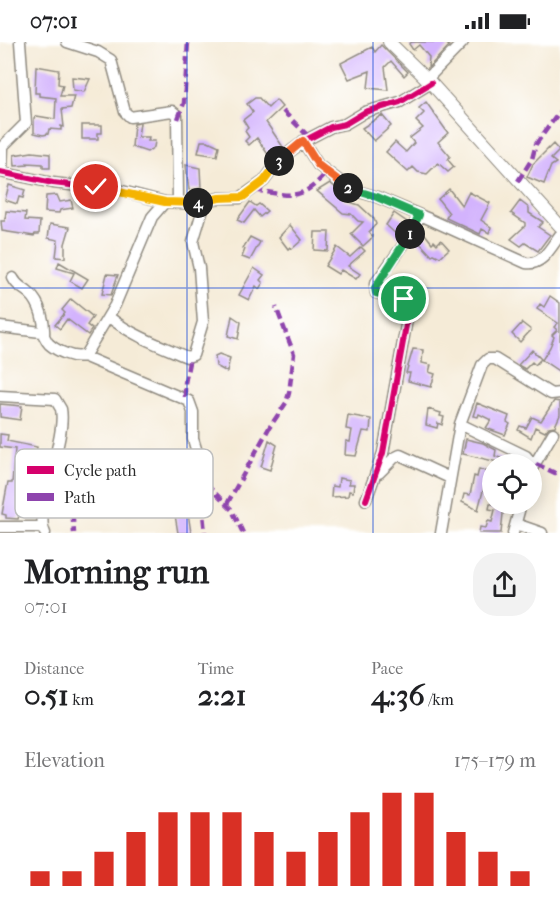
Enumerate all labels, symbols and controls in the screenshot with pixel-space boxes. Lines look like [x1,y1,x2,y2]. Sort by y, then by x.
text: 07:01 [30,8,78,34]
pin: 3 [264,146,294,176]
text: 3 [276,151,282,170]
pin [70,161,121,212]
icon: check [79,170,112,203]
pin: 2 [333,173,363,203]
text: 2 [344,178,352,197]
pin: 4 [183,188,213,218]
text: 4 [193,193,203,212]
pin: 1 [395,219,425,249]
text: 1 [407,224,413,243]
pin [378,273,429,324]
icon: arrive [387,282,420,315]
legend [15,449,213,518]
map controls [482,454,542,514]
button: locate [482,454,542,514]
text: Cycle path [64,461,136,480]
text: Path [64,488,96,507]
text: Morning run [24,553,209,592]
button: share [473,553,536,616]
text: 07:01 [24,595,68,618]
text: Distance [24,659,84,678]
text: Time [198,659,234,678]
text: Pace [371,659,403,678]
text: 0.51 [24,678,69,713]
text: 2:21 [198,678,246,713]
text: 4:36 [371,678,425,713]
text: km [69,690,94,709]
text: /km [425,690,454,709]
text: Elevation [24,749,105,772]
text: 175–179 m [454,749,536,772]

